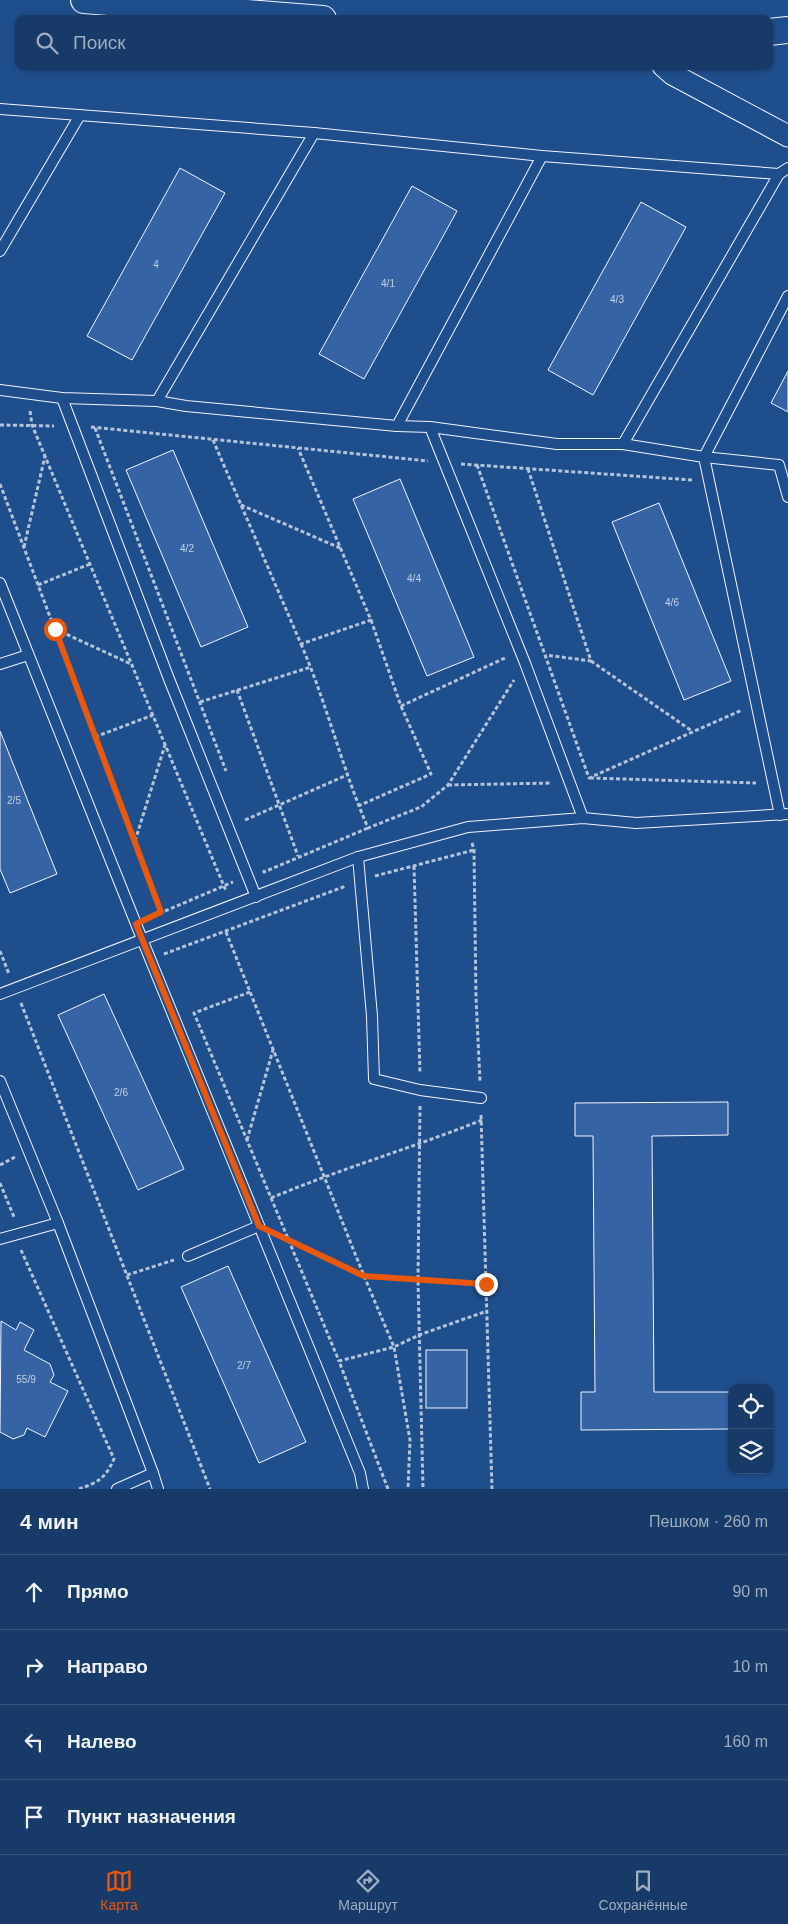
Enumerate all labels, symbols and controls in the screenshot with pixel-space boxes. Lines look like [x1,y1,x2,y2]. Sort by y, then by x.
search box [15,15,773,70]
icon: search [33,29,61,57]
text: Поиск [73,32,126,53]
house number: 4 [153,259,159,270]
house number: 4/1 [381,278,395,289]
house number: 4/3 [610,294,624,305]
house number: 4/2 [180,543,194,554]
house number: 4/4 [407,573,421,584]
house number: 4/6 [665,597,679,608]
route start [44,618,67,641]
house number: 2/5 [7,795,21,806]
house number: 2/6 [114,1087,128,1098]
route end [475,1273,498,1296]
house number: 2/7 [237,1360,251,1371]
house number: 55/9 [16,1374,36,1385]
map controls [728,1384,773,1474]
button: locate [728,1384,773,1429]
button: layers [728,1429,773,1474]
text: 4 мин [20,1510,79,1533]
text: Пешком · 260 m [649,1513,768,1530]
icon: ahead [20,1578,48,1606]
text: Прямо [67,1581,129,1602]
text: 90 m [732,1583,768,1600]
icon: right [20,1653,48,1681]
text: Направо [67,1656,148,1677]
text: 10 m [732,1658,768,1675]
icon: left [20,1728,48,1756]
text: Налево [67,1731,137,1752]
text: 160 m [724,1733,768,1750]
icon: arrive [20,1803,48,1831]
text: Пункт назначения [67,1806,236,1827]
tab: Карта [100,1867,138,1913]
tab: Маршрут [338,1867,398,1913]
tab: Сохранённые [599,1867,688,1913]

